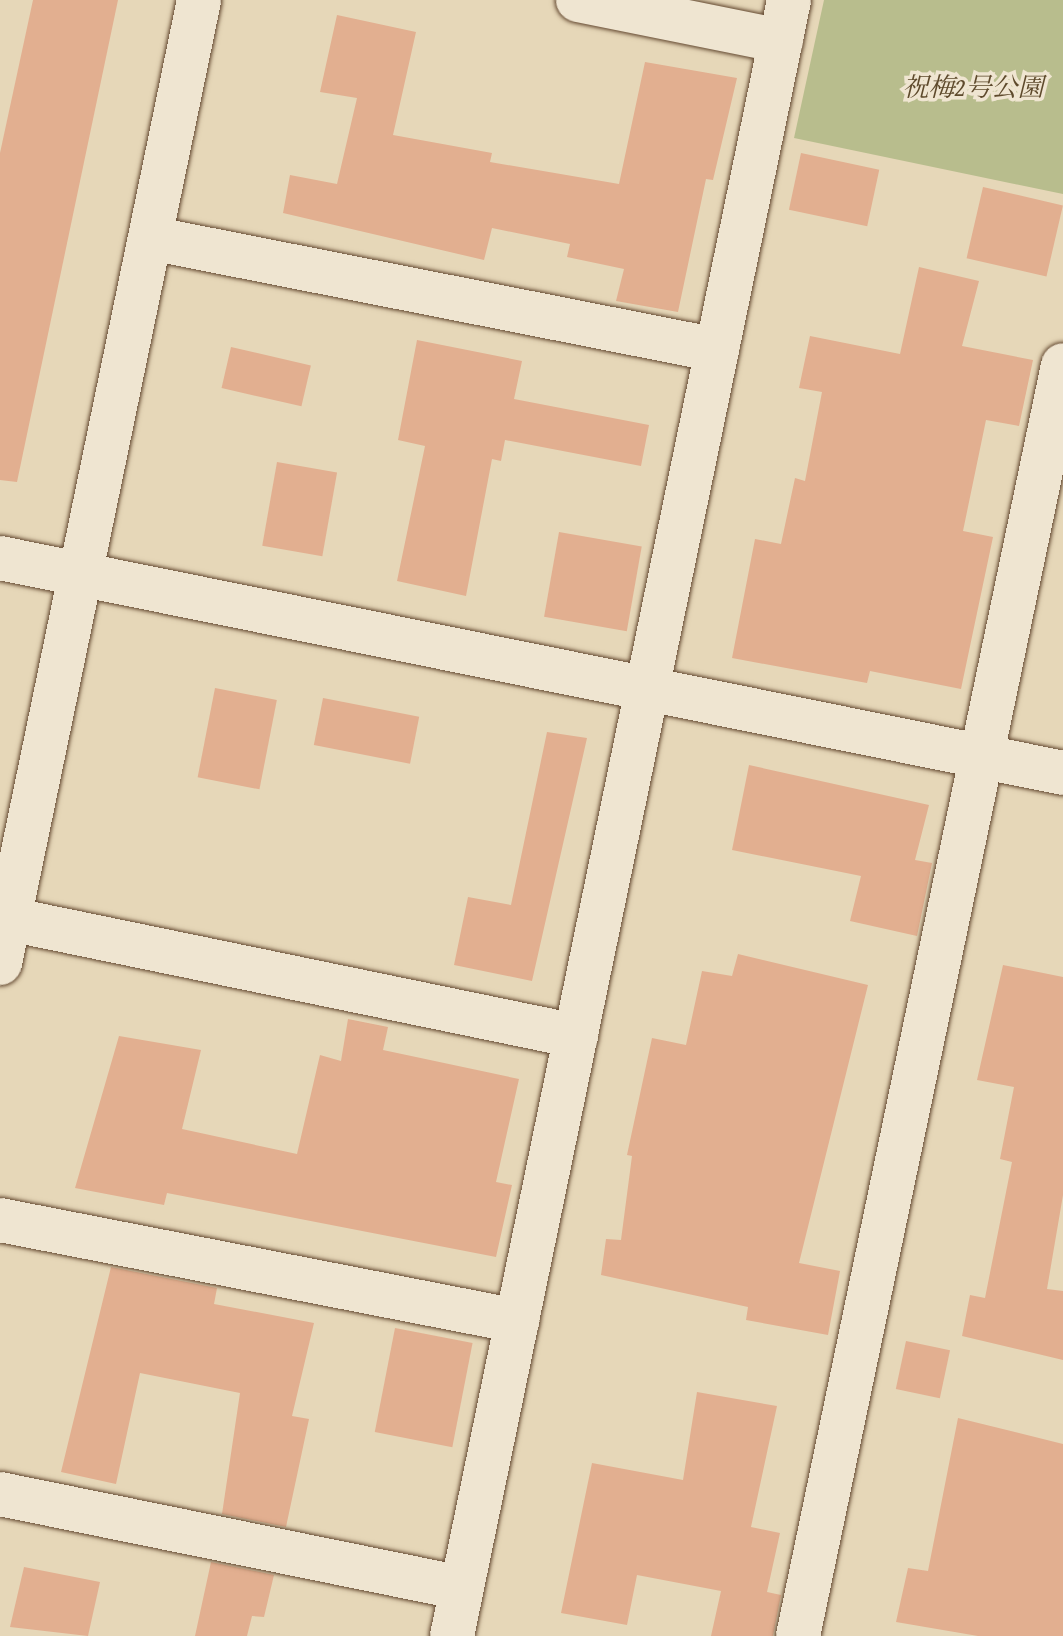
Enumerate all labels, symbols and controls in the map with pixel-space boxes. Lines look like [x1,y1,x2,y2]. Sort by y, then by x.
park label: 祝梅2号公園 [903,71,1043,103]

